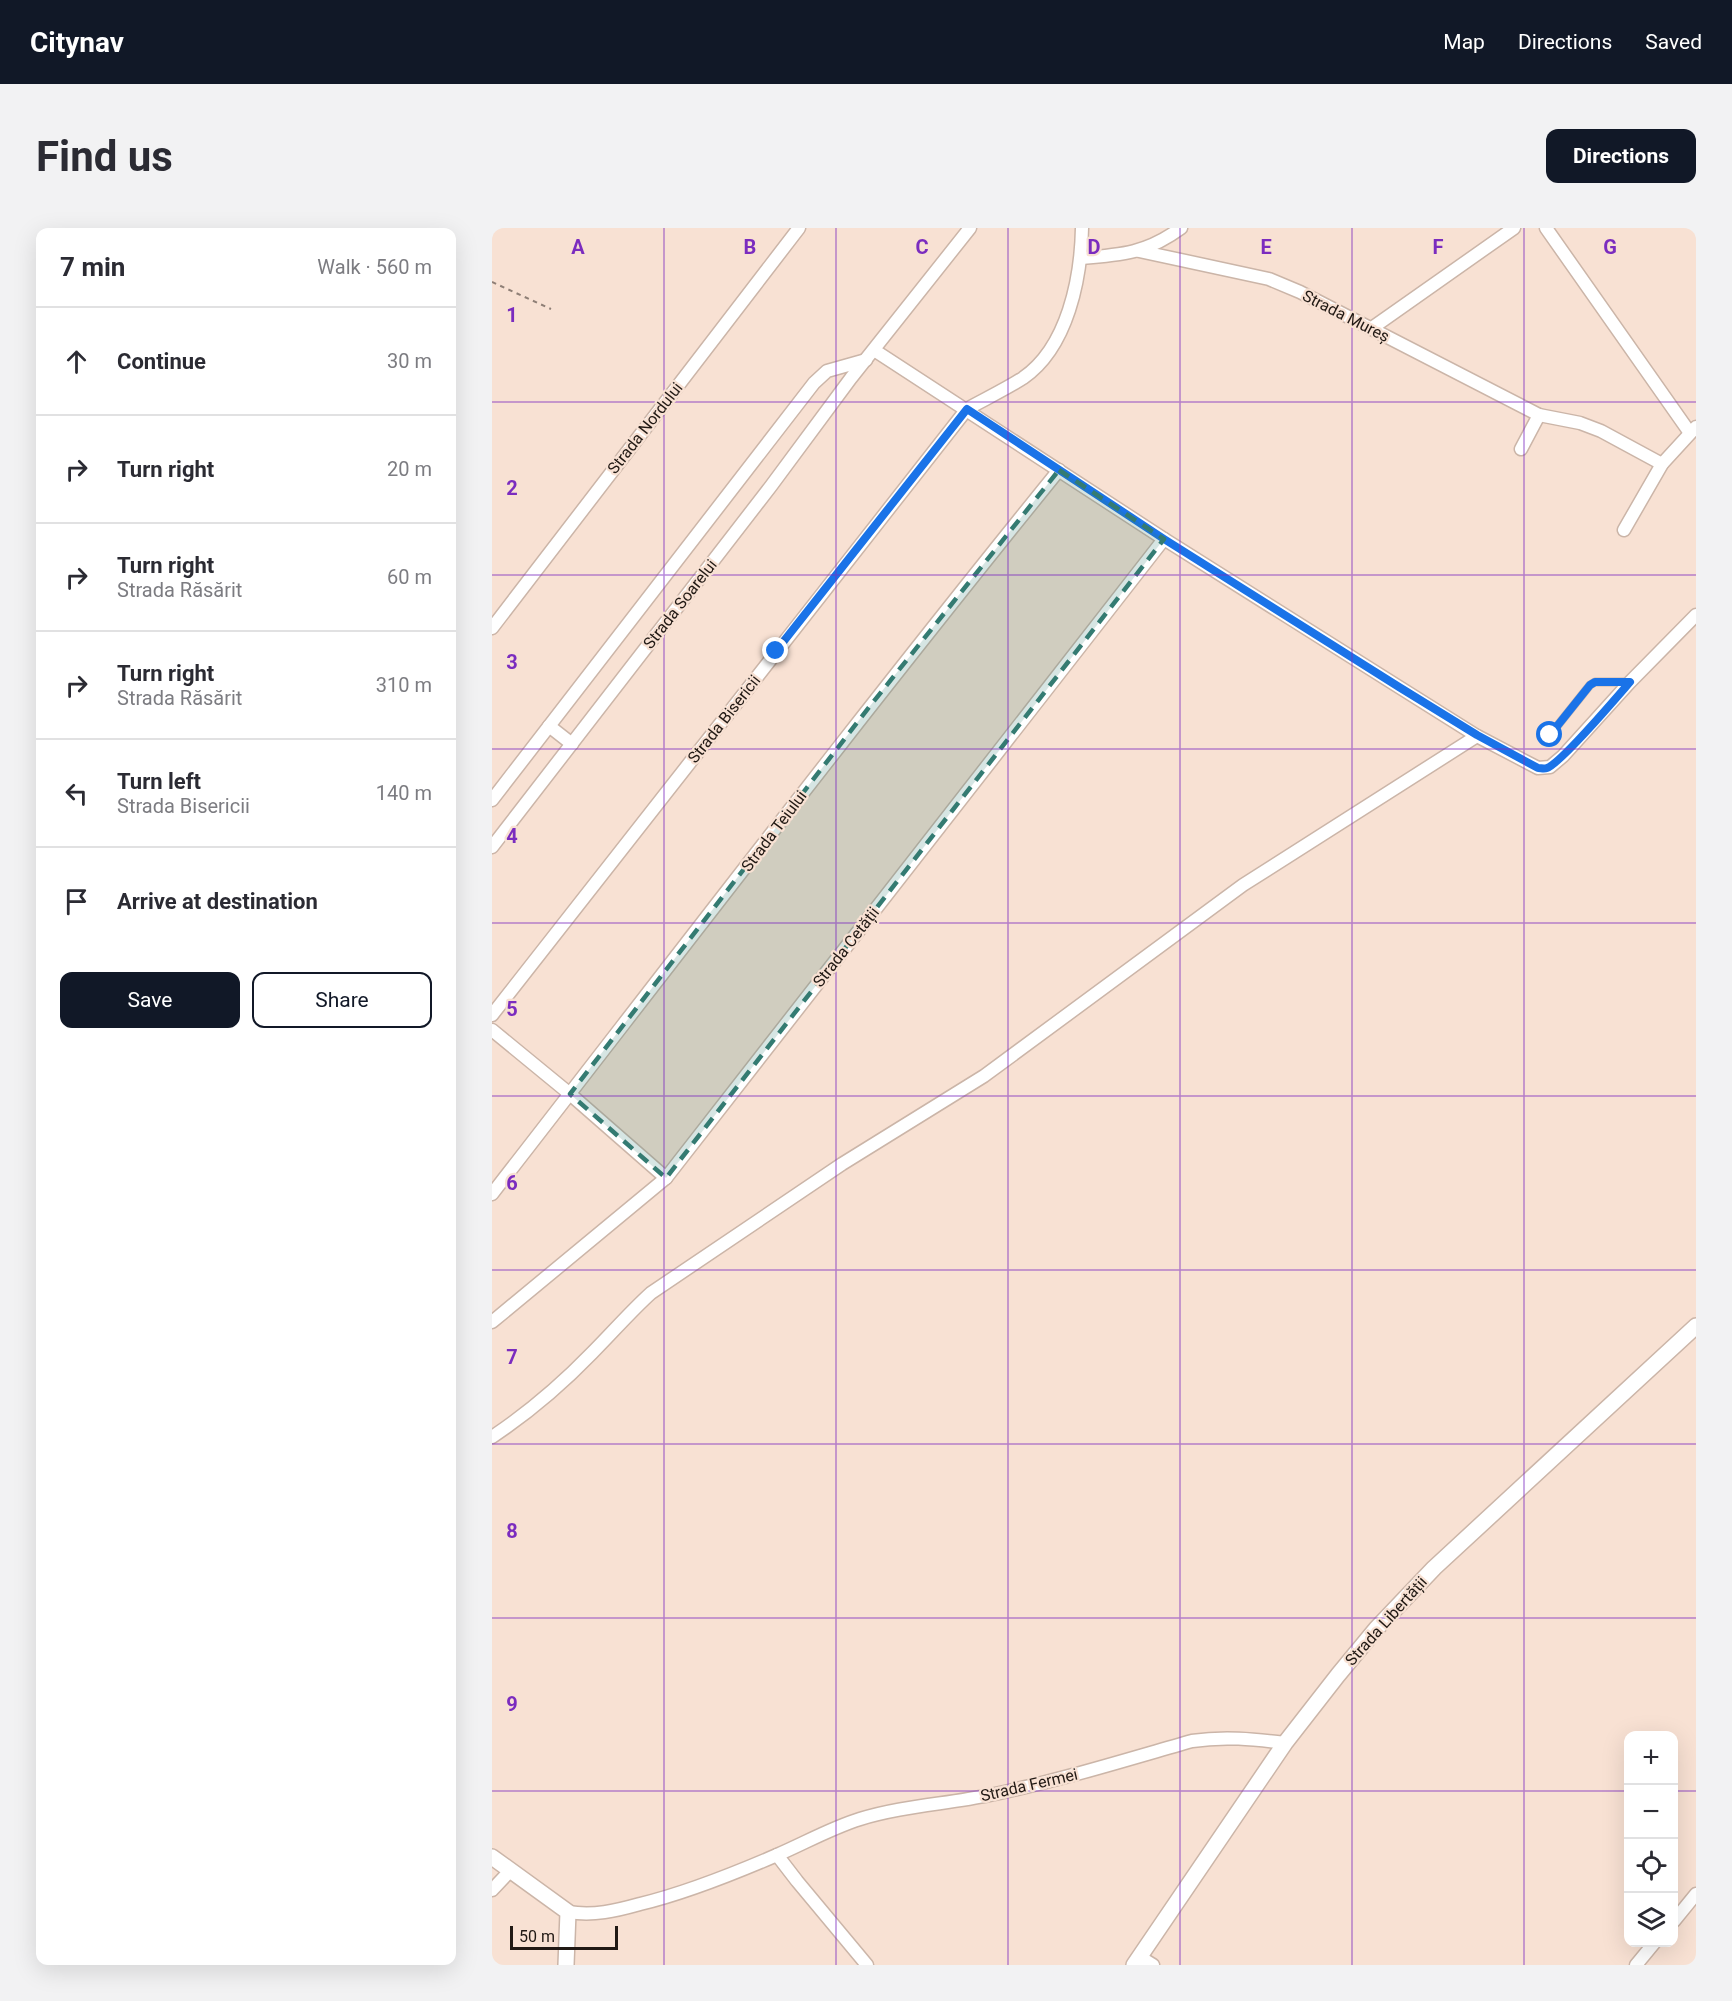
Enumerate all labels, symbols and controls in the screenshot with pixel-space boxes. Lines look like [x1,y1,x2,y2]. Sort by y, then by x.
text: Citynav [30,26,124,59]
text: Map [1443,30,1485,54]
text: Directions [1518,30,1612,54]
text: Saved [1645,30,1702,54]
button: Directions [1546,129,1696,183]
text: Find us [36,132,173,181]
text: A [571,235,585,259]
text: B [744,235,756,259]
text: C [915,235,929,259]
text: D [1088,235,1101,259]
text: E [1260,235,1272,259]
text: F [1433,235,1444,259]
text: G [1603,235,1617,259]
text: 7 min [60,252,125,282]
text: Walk · 560 m [317,255,432,279]
street label: Strada Mureș [1299,286,1393,347]
text: 1 [506,303,518,327]
icon: ahead [60,345,93,378]
text: Continue [117,349,206,374]
text: 30 m [387,349,432,373]
street label: Strada Nordului [603,379,687,477]
icon: right [60,453,93,486]
text: Turn right [117,457,214,482]
text: 20 m [387,457,432,481]
text: 2 [506,476,518,500]
text: Turn right [117,553,214,578]
street label: Strada Soarelui [639,556,721,652]
icon: right [60,561,93,594]
text: 60 m [387,565,432,589]
text: Strada Răsărit [117,578,242,602]
route end [762,637,788,663]
text: 3 [506,650,518,674]
text: Turn right [117,661,214,686]
icon: right [60,669,93,702]
street label: Strada Bisericii [684,671,764,767]
text: 310 m [376,673,432,697]
text: Strada Răsărit [117,686,242,710]
route start [1536,721,1562,747]
text: Turn left [117,769,201,794]
icon: left [60,777,93,810]
text: 140 m [376,781,432,805]
street label: Strada Teiului [737,787,811,875]
text: Strada Bisericii [117,794,250,818]
text: 4 [506,824,518,848]
icon: arrive [60,885,93,918]
text: Arrive at destination [117,889,318,914]
street label: Strada Cetății [809,903,884,991]
button: Save [60,972,240,1028]
button: Share [252,972,432,1028]
text: 5 [506,997,518,1021]
text: 6 [506,1171,518,1195]
text: 7 [506,1345,518,1369]
text: 8 [506,1519,518,1543]
street label: Strada Libertății [1341,1573,1432,1670]
text: 9 [506,1692,518,1716]
map controls [1624,1731,1678,1947]
button: + [1624,1731,1678,1785]
street label: Strada Fermei [979,1765,1079,1805]
button: − [1624,1785,1678,1839]
button: locate [1624,1839,1678,1893]
button: layers [1624,1893,1678,1947]
scale bar [510,1923,618,1950]
text: 50 m [519,1927,555,1946]

